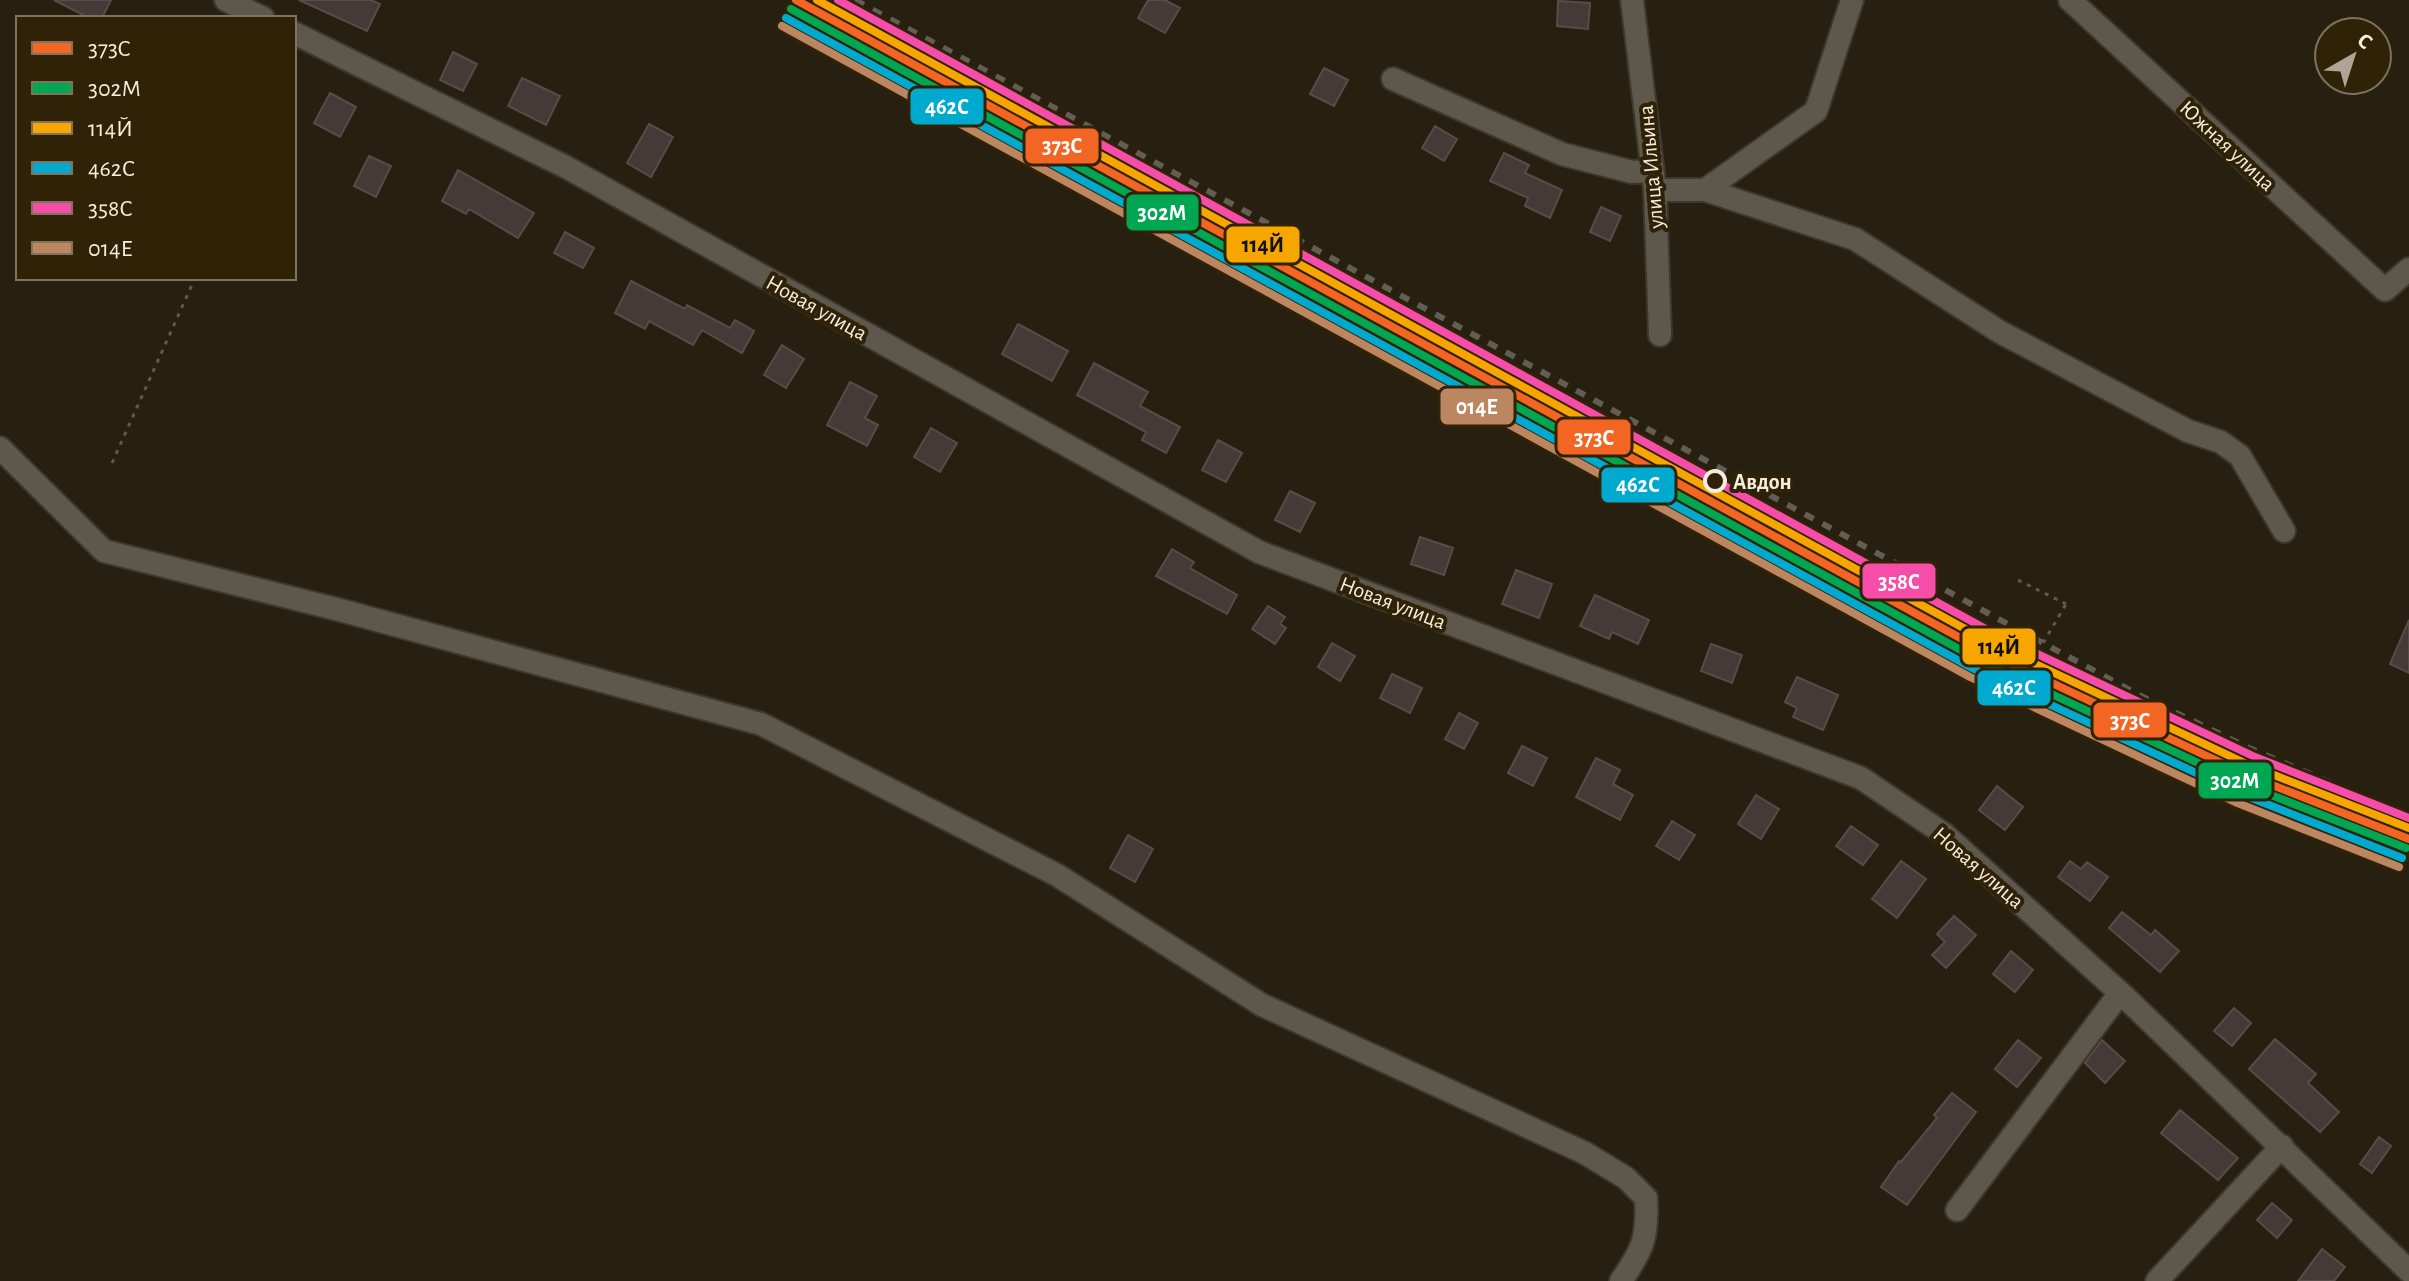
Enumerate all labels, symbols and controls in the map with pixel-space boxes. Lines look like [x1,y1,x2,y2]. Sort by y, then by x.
legend [16,16,296,280]
north arrow [2313,16,2393,96]
text: С [2353,29,2377,54]
text: 373C [88,37,130,61]
text: 302М [88,77,141,101]
line badge: 462С [909,87,985,126]
text: 462С [925,96,969,118]
street label: Южная улица [2175,96,2279,195]
street label: улица Ильина [1635,104,1667,231]
text: 114Й [88,117,133,141]
line badge: 373C [1024,127,1100,165]
text: 373C [1042,135,1083,157]
text: 462С [88,157,135,181]
line badge: 302М [1125,193,1200,232]
text: 358С [88,197,133,221]
text: 302М [1137,202,1187,224]
line badge: 114Й [1225,225,1301,264]
text: 114Й [1242,232,1284,256]
text: 014Е [88,237,133,261]
street label: Новая улица [762,271,871,345]
line badge: 014Е [1439,387,1515,426]
text: 014Е [1456,396,1498,418]
line badge: 373C [1556,418,1632,456]
text: 373C [1574,427,1615,449]
line badge: 462С [1600,466,1676,504]
marker: Авдон [1704,470,1726,492]
place label: Авдон [1733,471,1792,493]
text: 462С [1616,474,1660,496]
line badge: 358С [1861,562,1937,600]
text: 358С [1878,571,1920,593]
street label: Новая улица [1336,573,1449,633]
line badge: 114Й [1961,627,2037,666]
text: 114Й [1978,634,2020,658]
line badge: 462С [1976,669,2052,707]
text: 462С [1992,677,2036,699]
line badge: 373C [2092,701,2168,739]
text: 373C [2110,710,2151,732]
line badge: 302М [2197,761,2273,800]
text: 302М [2210,770,2260,792]
street label: Новая улица [1929,823,2028,913]

